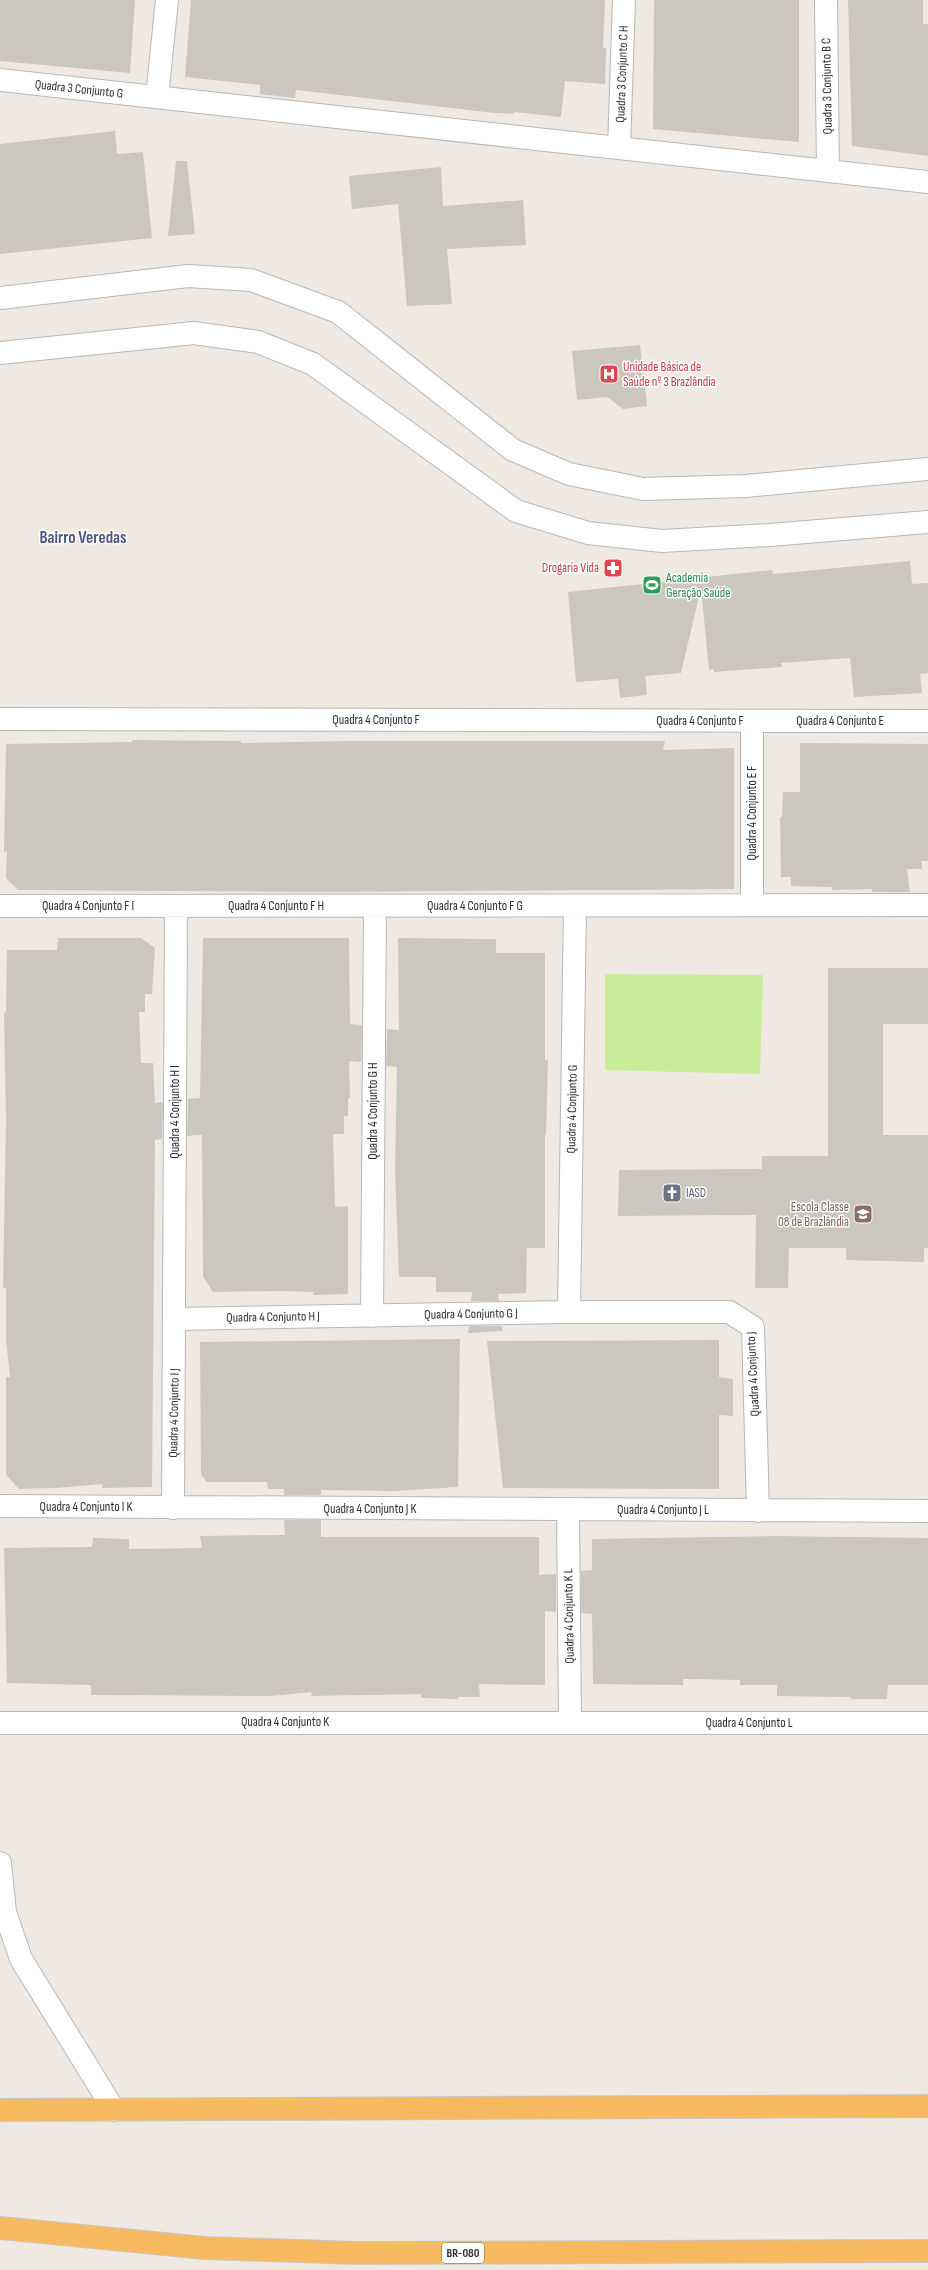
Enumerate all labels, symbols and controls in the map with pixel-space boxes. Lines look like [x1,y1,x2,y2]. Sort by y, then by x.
street label: Quadra 3 Conjunto C H [612,25,632,123]
street label: Quadra 3 Conjunto B C [818,38,836,134]
street label: Quadra 3 Conjunto G [34,76,124,102]
place label: Unidade Básica de Saúde nº 3 Brazlândia [623,359,716,390]
hospital icon: Unidade Básica de Saúde nº 3 Brazlândia [598,363,620,385]
district label: Bairro Veredas [39,528,127,548]
pharmacy icon: Drogaria Vida [602,557,624,579]
place label: Drogaria Vida [542,560,599,576]
place label: Academia Geração Saúde [665,570,730,601]
sports icon: Academia Geração Saúde [641,574,663,596]
street label: Quadra 4 Conjunto F [332,712,420,728]
street label: Quadra 4 Conjunto F [656,713,744,729]
street label: Quadra 4 Conjunto E [796,713,884,729]
street label: Quadra 4 Conjunto E F [744,766,760,860]
street label: Quadra 4 Conjunto F I [42,898,134,914]
street label: Quadra 4 Conjunto F H [228,898,324,914]
street label: Quadra 4 Conjunto F G [427,898,523,914]
street label: Quadra 4 Conjunto G H [365,1062,381,1160]
street label: Quadra 4 Conjunto G [563,1064,581,1154]
street label: Quadra 4 Conjunto H I [167,1065,183,1159]
church icon: IASD [661,1182,683,1204]
place label: IASD [686,1185,706,1201]
place label: Escola Classe 08 de Brazlândia [778,1199,849,1230]
school or university icon: Escola Classe 08 de Brazlândia [852,1203,874,1225]
street label: Quadra 4 Conjunto G J [424,1305,518,1323]
street label: Quadra 4 Conjunto H J [226,1308,320,1326]
street label: Quadra 4 Conjunto J [743,1331,763,1417]
street label: Quadra 4 Conjunto I J [165,1368,183,1458]
street label: Quadra 4 Conjunto I K [40,1499,133,1515]
street label: Quadra 4 Conjunto J K [324,1501,417,1517]
street label: Quadra 4 Conjunto J L [617,1502,709,1518]
street label: Quadra 4 Conjunto K L [560,1568,578,1664]
street label: Quadra 4 Conjunto K [241,1714,329,1730]
street label: Quadra 4 Conjunto L [705,1715,793,1731]
road number: BR-080 [442,2243,484,2263]

